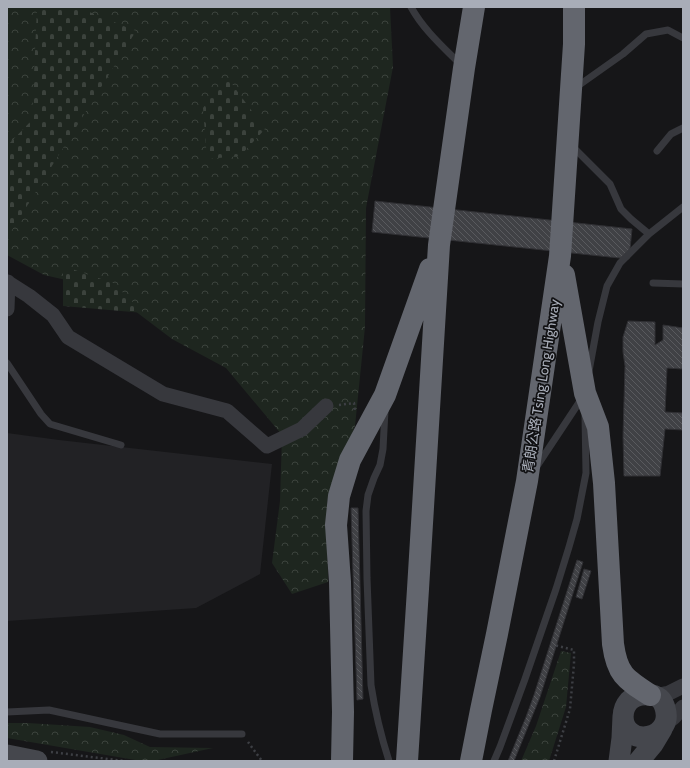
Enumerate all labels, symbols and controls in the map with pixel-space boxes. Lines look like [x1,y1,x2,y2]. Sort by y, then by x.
street label: 青朗公路 Tsing Long Highway [518,298,564,474]

